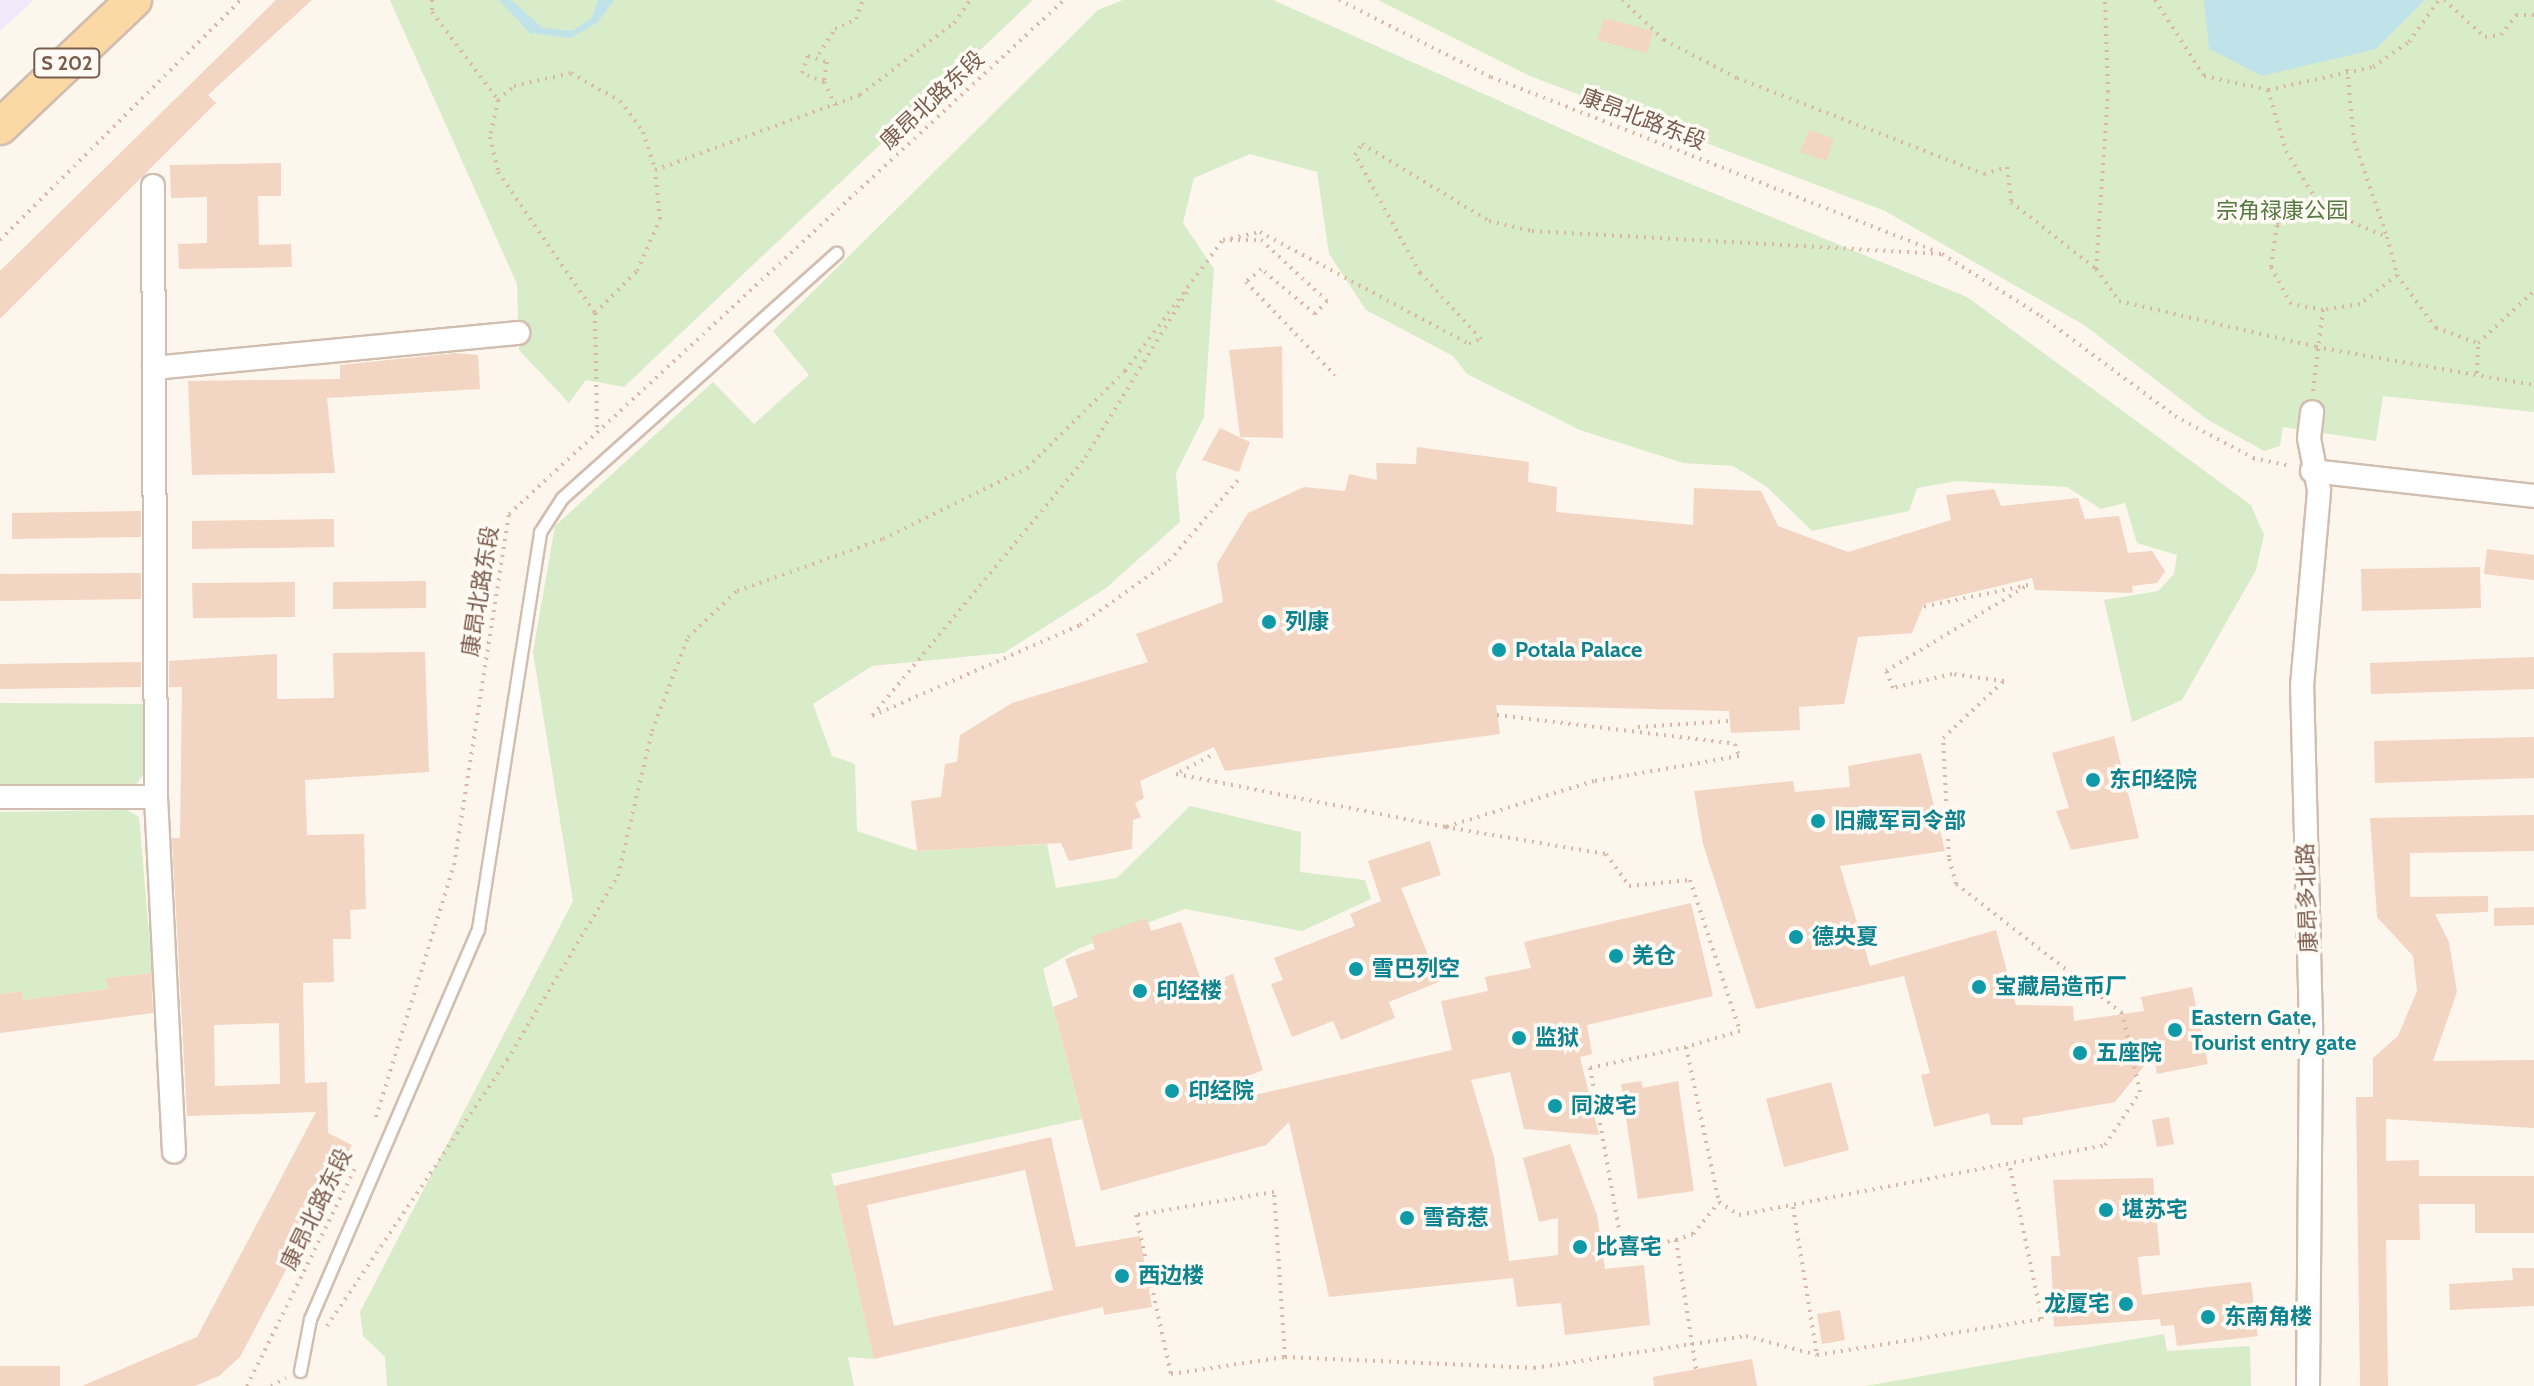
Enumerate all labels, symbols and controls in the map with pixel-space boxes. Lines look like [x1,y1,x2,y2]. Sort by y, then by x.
street label: 康昂北路东段 [875,45,989,155]
road number: S 202 [33,47,101,79]
street label: 康昂北路东段 [1577,83,1709,155]
park label: 宗角禄康公园 [2216,198,2348,224]
street label: 康昂北路东段 [457,524,503,658]
place label: 列康 [1285,609,1329,635]
marker: 列康 [1260,613,1278,631]
place label: Potala Palace [1515,637,1642,663]
marker: Potala Palace [1490,641,1508,659]
place label: 东印经院 [2109,767,2197,793]
marker: 东印经院 [2084,771,2102,789]
place label: 旧藏军司令部 [1834,808,1966,834]
marker: 旧藏军司令部 [1809,812,1827,830]
street label: 康昂多北路 [2292,843,2322,953]
place label: 德央夏 [1812,924,1878,950]
marker: 德央夏 [1787,928,1805,946]
place label: 羌仓 [1632,943,1676,969]
marker: 羌仓 [1607,947,1625,965]
place label: 雪巴列空 [1372,956,1460,982]
marker: 雪巴列空 [1347,960,1365,978]
place label: 宝藏局造币厂 [1995,974,2127,1000]
place label: 印经楼 [1156,978,1222,1004]
marker: 宝藏局造币厂 [1970,978,1988,996]
marker: 印经楼 [1131,982,1149,1000]
place label: Eastern Gate, Tourist entry gate [2191,1004,2356,1056]
marker: Eastern Gate, Tourist entry gate [2166,1021,2184,1039]
place label: 监狱 [1535,1025,1579,1051]
marker: 监狱 [1510,1029,1528,1047]
place label: 五座院 [2096,1040,2162,1066]
marker: 五座院 [2071,1044,2089,1062]
place label: 印经院 [1188,1078,1254,1104]
marker: 印经院 [1163,1082,1181,1100]
place label: 同波宅 [1571,1093,1637,1119]
marker: 同波宅 [1546,1097,1564,1115]
street label: 康昂北路东段 [275,1144,357,1274]
place label: 堪苏宅 [2122,1197,2188,1223]
marker: 堪苏宅 [2097,1201,2115,1219]
place label: 雪奇惹 [1423,1205,1489,1231]
marker: 雪奇惹 [1398,1209,1416,1227]
place label: 比喜宅 [1596,1234,1662,1260]
marker: 比喜宅 [1571,1238,1589,1256]
place label: 西边楼 [1138,1263,1204,1289]
marker: 西边楼 [1113,1267,1131,1285]
place label: 龙厦宅 [2044,1291,2110,1317]
marker: 龙厦宅 [2117,1295,2135,1313]
place label: 东南角楼 [2224,1304,2312,1330]
marker: 东南角楼 [2199,1308,2217,1326]

